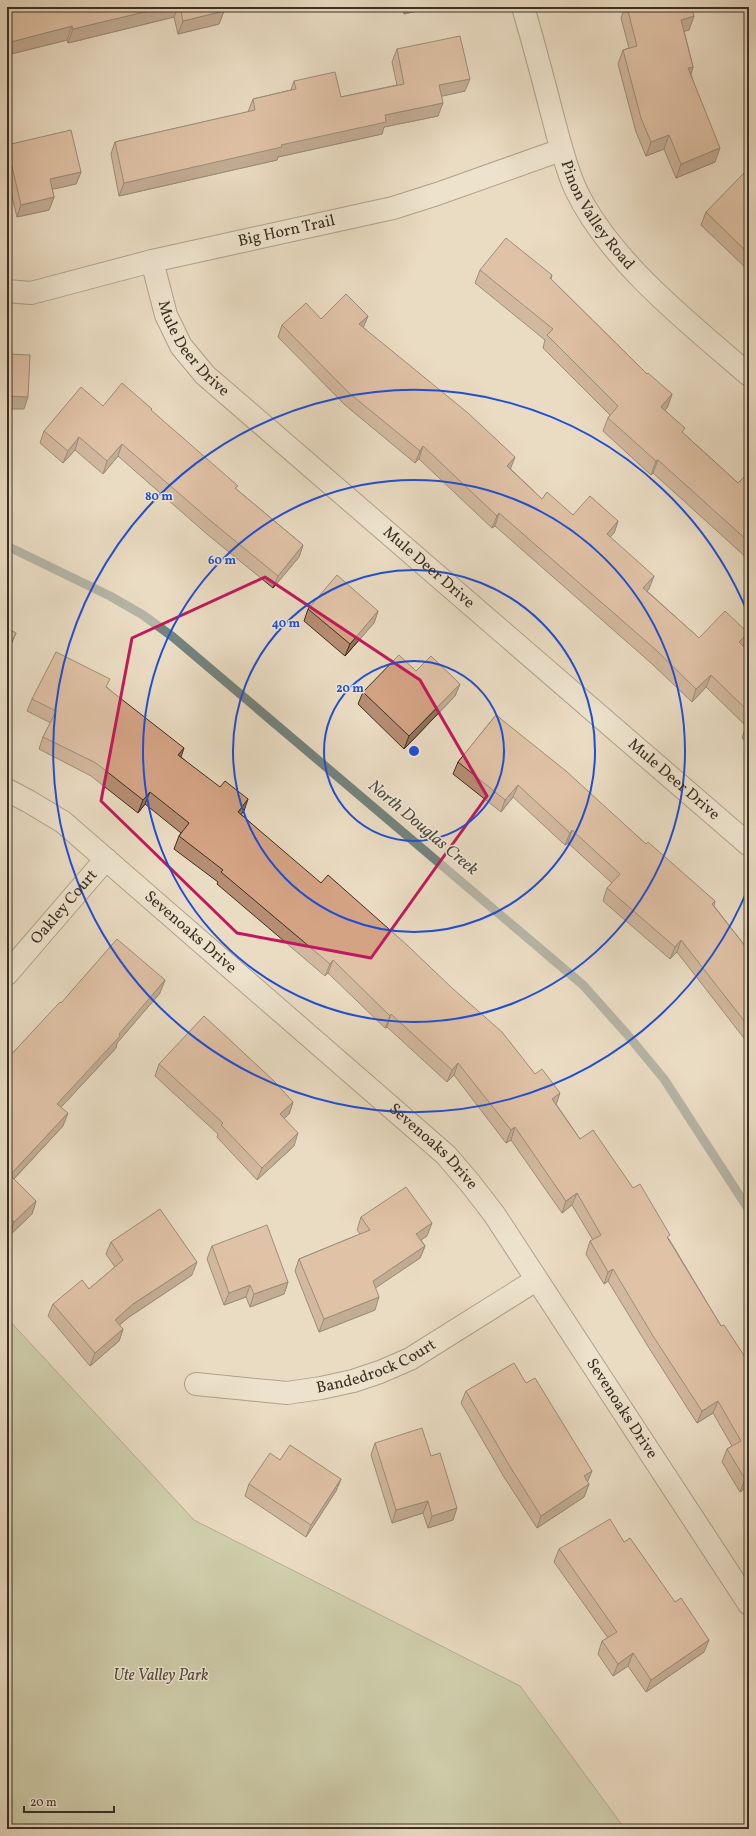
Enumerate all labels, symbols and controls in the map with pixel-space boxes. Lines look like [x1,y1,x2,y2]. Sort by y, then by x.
street label: Pinon Valley Road [555,158,639,275]
street label: Big Horn Trail [236,210,337,253]
street label: Mule Deer Drive [152,298,234,402]
text: 80 m [145,489,173,505]
street label: Mule Deer Drive [378,522,479,614]
text: 60 m [208,553,236,569]
text: 40 m [272,616,301,632]
text: 20 m [336,681,364,697]
street label: Mule Deer Drive [623,734,724,826]
centre of rings [407,744,421,758]
water label: North Douglas Creek [363,775,483,881]
street label: Oakley Court [26,865,103,949]
street label: Sevenoaks Drive [139,886,241,979]
street label: Sevenoaks Drive [384,1099,482,1195]
street label: Bandedrock Court [314,1334,441,1400]
street label: Sevenoaks Drive [580,1354,662,1464]
park label: Ute Valley Park [114,1665,209,1687]
scale bar [24,1788,114,1814]
text: 20 m [30,1795,57,1811]

